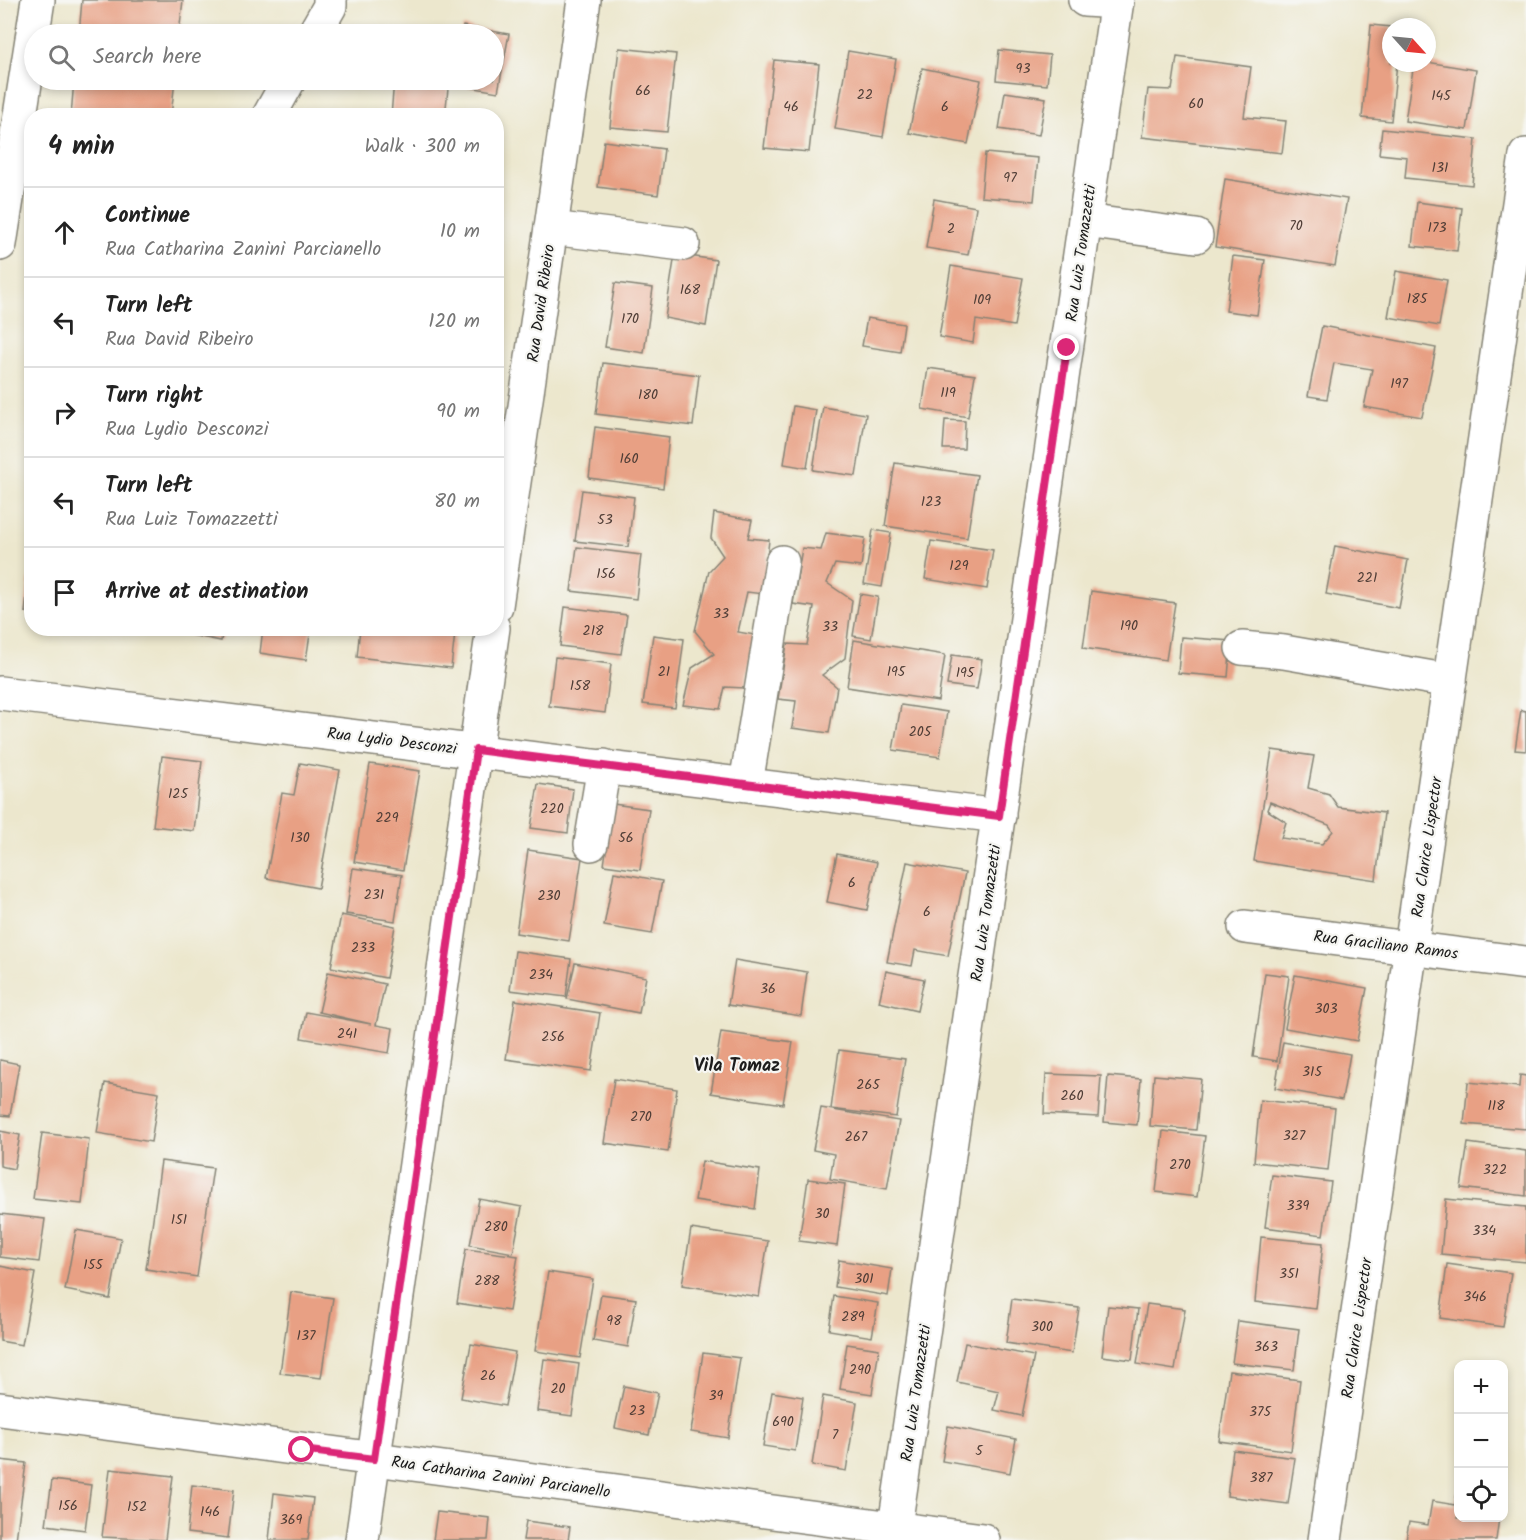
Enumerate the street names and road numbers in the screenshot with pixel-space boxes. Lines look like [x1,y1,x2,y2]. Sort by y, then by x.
street label: Rua Luiz Tomazzetti [1059,182,1104,323]
street label: Rua David Ribeiro [521,243,562,364]
street label: Rua Lydio Desconzi [325,721,459,762]
street label: Rua Clarice Lispector [1405,774,1450,919]
street label: Rua Luiz Tomazzetti [964,842,1009,983]
street label: Rua Graciliano Ramos [1312,924,1460,967]
street label: Rua Clarice Lispector [1335,1255,1380,1400]
street label: Rua Luiz Tomazzetti [894,1322,939,1463]
street label: Rua Catharina Zanini Parcianello [390,1450,612,1505]

